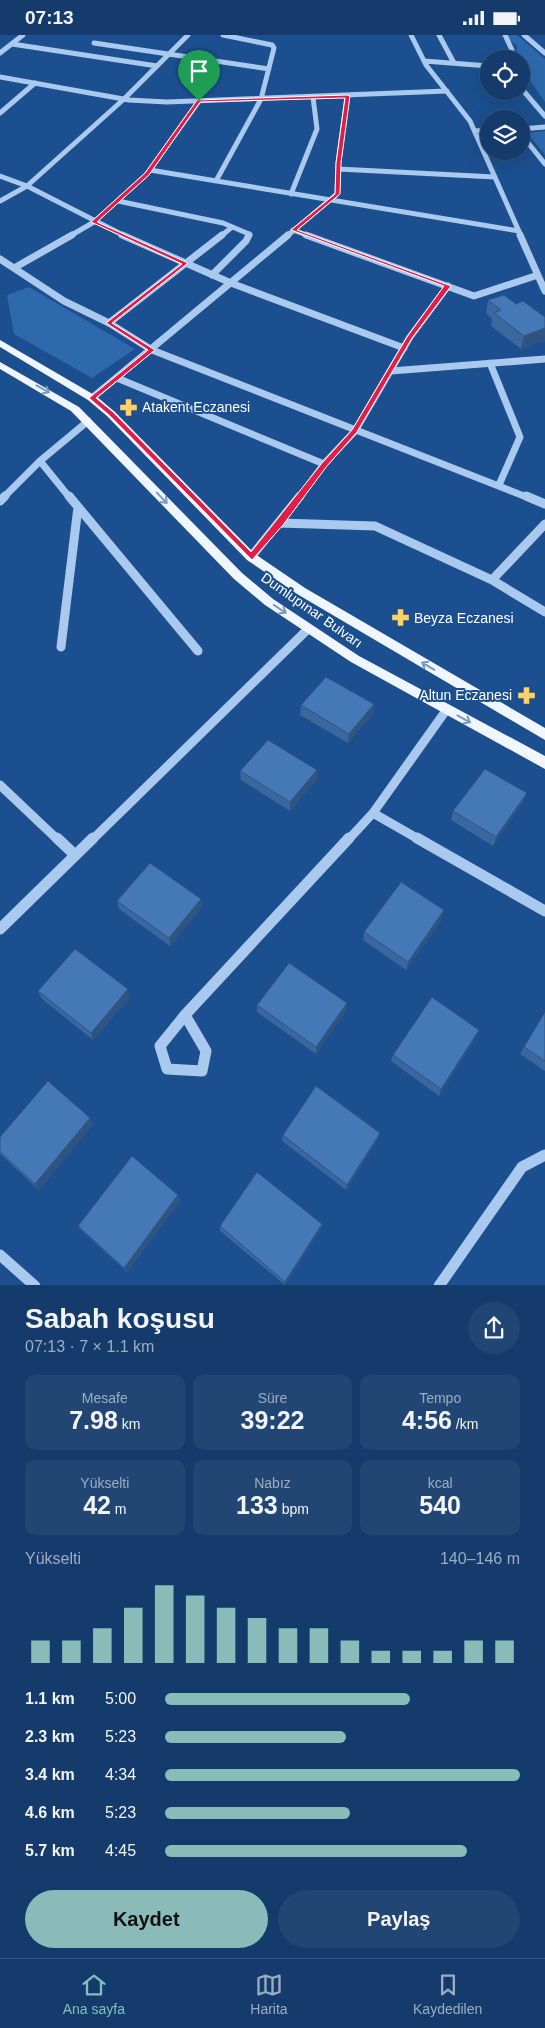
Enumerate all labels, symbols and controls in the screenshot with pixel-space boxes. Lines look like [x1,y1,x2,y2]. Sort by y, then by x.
text: 07:13 [25,7,74,28]
pin [178,50,220,101]
map controls [480,50,530,160]
button: locate [480,50,530,100]
icon: arrive [185,57,213,85]
button: layers [480,110,530,160]
one-way arrow [35,384,50,394]
pharmacy icon: Atakent Eczanesi [118,397,138,417]
place label: Atakent Eczanesi [142,399,250,415]
one-way arrow [156,492,168,505]
street label: Dumlupınar Bulvarı [258,569,366,651]
one-way arrow [273,604,287,614]
pharmacy icon: Beyza Eczanesi [390,608,410,628]
place label: Beyza Eczanesi [414,610,514,626]
one-way arrow [421,660,435,670]
pharmacy icon: Altun Eczanesi [516,685,536,705]
place label: Altun Eczanesi [419,687,512,703]
one-way arrow [457,714,472,724]
button: share [468,1302,520,1354]
text: Sabah koşusu [25,1303,215,1334]
text: 07:13 · 7 × 1.1 km [25,1338,154,1355]
text: Mesafe [82,1390,128,1406]
text: Süre [258,1390,287,1406]
text: Tempo [419,1390,461,1406]
text: 7.98 [69,1406,118,1434]
text: 39:22 [241,1406,304,1434]
text: 4:56 [402,1406,452,1434]
text: km [118,1416,140,1432]
text: /km [452,1416,478,1432]
text: Yükselti [80,1475,129,1491]
text: Nabız [254,1475,291,1491]
text: kcal [428,1475,453,1491]
text: 42 [83,1491,111,1519]
text: 133 [236,1491,278,1519]
text: 540 [419,1491,461,1519]
text: m [111,1501,127,1517]
text: bpm [278,1501,309,1517]
text: Yükselti [25,1550,81,1567]
text: 140–146 m [440,1550,520,1567]
text: 1.1 km [25,1690,75,1707]
text: 5:00 [105,1690,136,1707]
text: 2.3 km [25,1728,75,1745]
text: 5:23 [105,1728,136,1745]
text: 3.4 km [25,1766,75,1783]
text: 4:34 [105,1766,136,1783]
text: 4.6 km [25,1804,75,1821]
text: 5:23 [105,1804,136,1821]
text: 5.7 km [25,1842,75,1859]
text: 4:45 [105,1842,136,1859]
button: Kaydet [25,1890,268,1948]
button: Paylaş [278,1890,520,1948]
tab: Ana sayfa [63,1971,125,2017]
tab: Harita [250,1971,288,2017]
tab: Kaydedilen [413,1971,482,2017]

